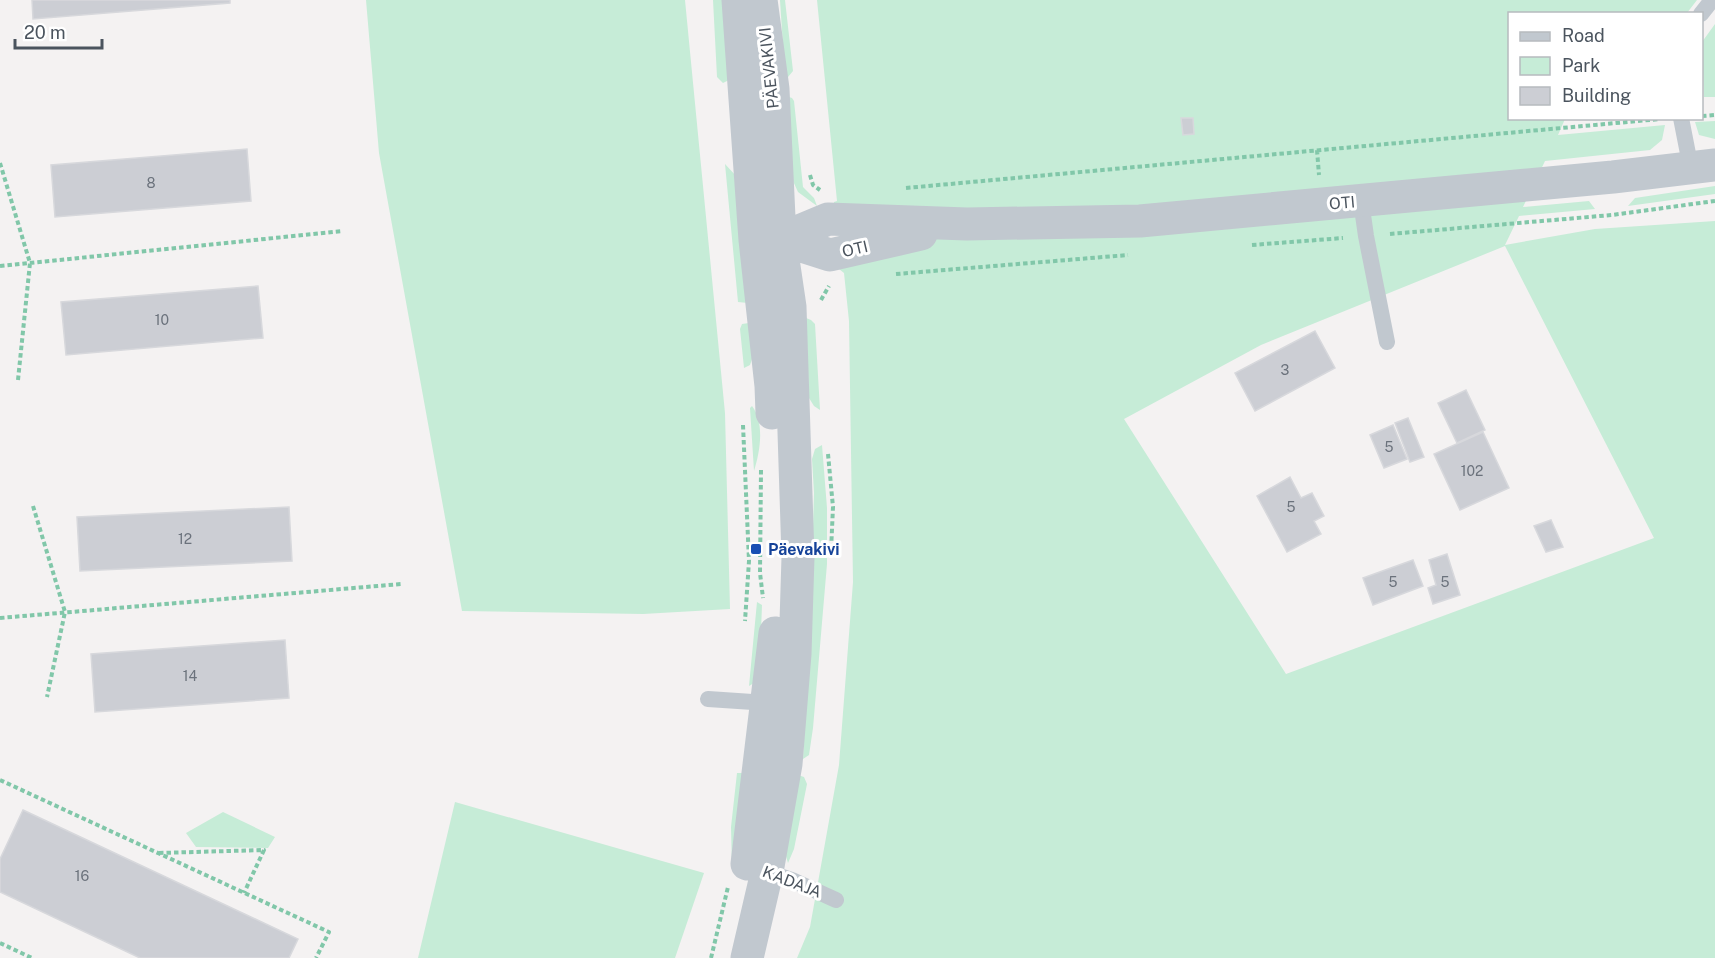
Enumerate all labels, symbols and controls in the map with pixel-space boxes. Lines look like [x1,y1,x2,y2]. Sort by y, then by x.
scale bar [15,12,102,50]
legend [1508,12,1703,120]
text: 20 m [24,22,66,43]
text: Road [1562,25,1605,46]
street label: PÄEVAKIVI [754,26,783,110]
text: Park [1562,55,1600,76]
text: Building [1562,85,1631,106]
house number: 8 [146,175,156,191]
street label: OTI [1328,192,1356,214]
street label: OTI [840,237,870,261]
house number: 10 [155,312,169,328]
house number: 3 [1281,362,1290,378]
house number: 5 [1385,439,1394,455]
house number: 102 [1461,463,1483,479]
house number: 5 [1287,499,1296,515]
house number: 12 [178,531,192,547]
place label: Päevakivi [768,540,840,559]
marker: Päevakivi [749,542,763,556]
house number: 5 [1389,574,1398,590]
house number: 5 [1441,574,1450,590]
house number: 14 [183,668,197,684]
street label: KADAJA [760,862,824,902]
house number: 16 [75,868,89,884]

